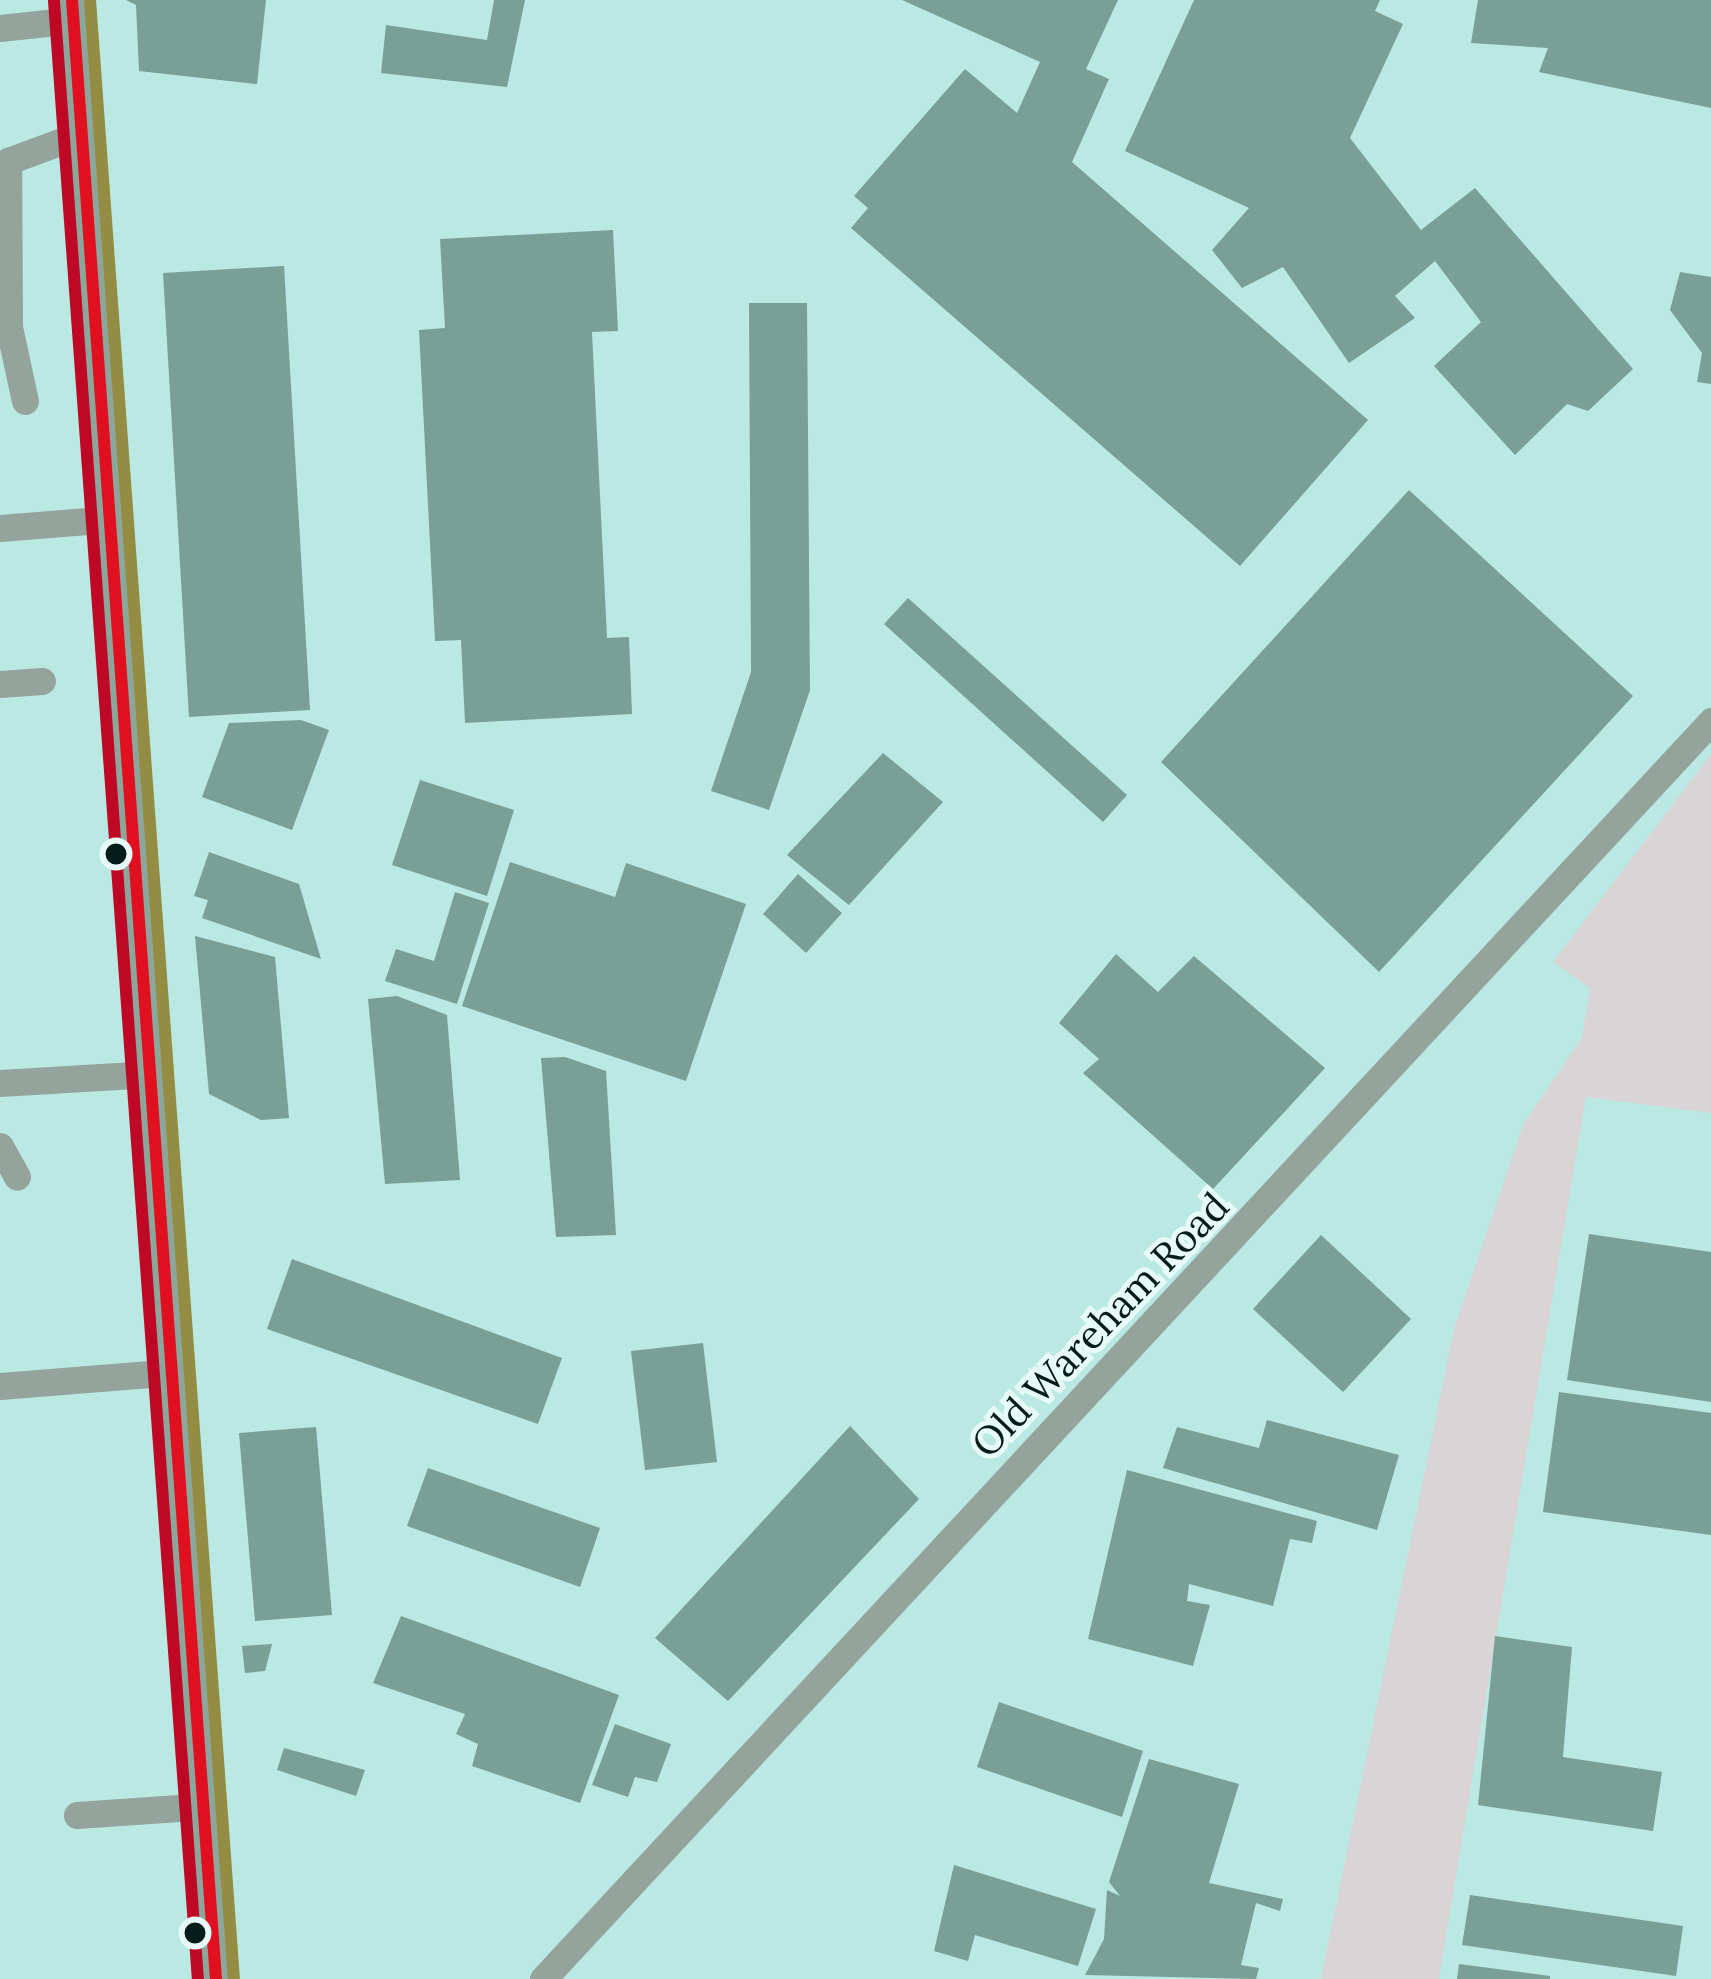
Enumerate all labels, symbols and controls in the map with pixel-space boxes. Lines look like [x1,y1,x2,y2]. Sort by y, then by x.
unlabelled marker [105,843,127,865]
street label: Old Wareham Road [962,1183,1238,1467]
unlabelled marker [184,1922,206,1944]

